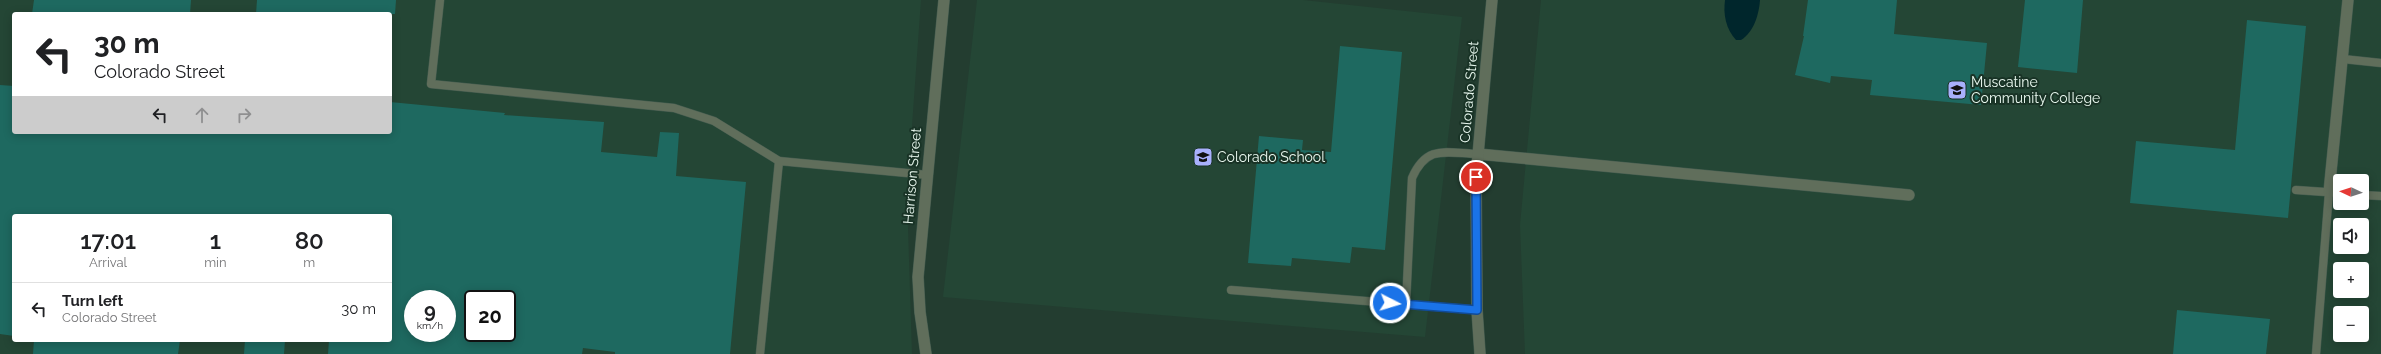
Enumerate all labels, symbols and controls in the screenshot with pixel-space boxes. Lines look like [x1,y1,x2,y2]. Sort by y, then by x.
text: 30 m [94,27,160,60]
icon: left [28,28,80,80]
street label: Colorado Street [1457,40,1481,144]
text: Colorado Street [94,61,225,82]
place label: Muscatine Community College [1971,74,2100,106]
school or university icon: Muscatine Community College [1946,79,1968,101]
icon: left [149,104,171,126]
icon: ahead [191,104,213,126]
icon: right [233,104,255,126]
street label: Harrison Street [900,127,924,225]
school or university icon: Colorado School [1192,146,1214,168]
place label: Colorado School [1217,149,1325,165]
pin [1459,160,1493,194]
icon: arrive [1465,166,1487,188]
north arrow [2333,174,2369,210]
map controls [2333,174,2369,342]
button: sound [2333,218,2369,254]
text: 17:01 [80,226,136,255]
text: 1 [210,226,221,255]
text: 80 [295,226,324,255]
text: Arrival [89,255,127,270]
text: min [204,255,227,270]
text: m [303,255,315,270]
button: + [2333,262,2369,298]
position arrow [1369,282,1411,324]
speed limit sign: 20 [464,290,516,342]
text: Turn left [62,292,123,310]
icon: left [28,298,50,320]
text: 9 [424,299,436,323]
text: 30 m [341,300,376,318]
button: − [2333,306,2369,342]
text: Colorado Street [62,310,157,325]
text: km/h [417,320,443,331]

